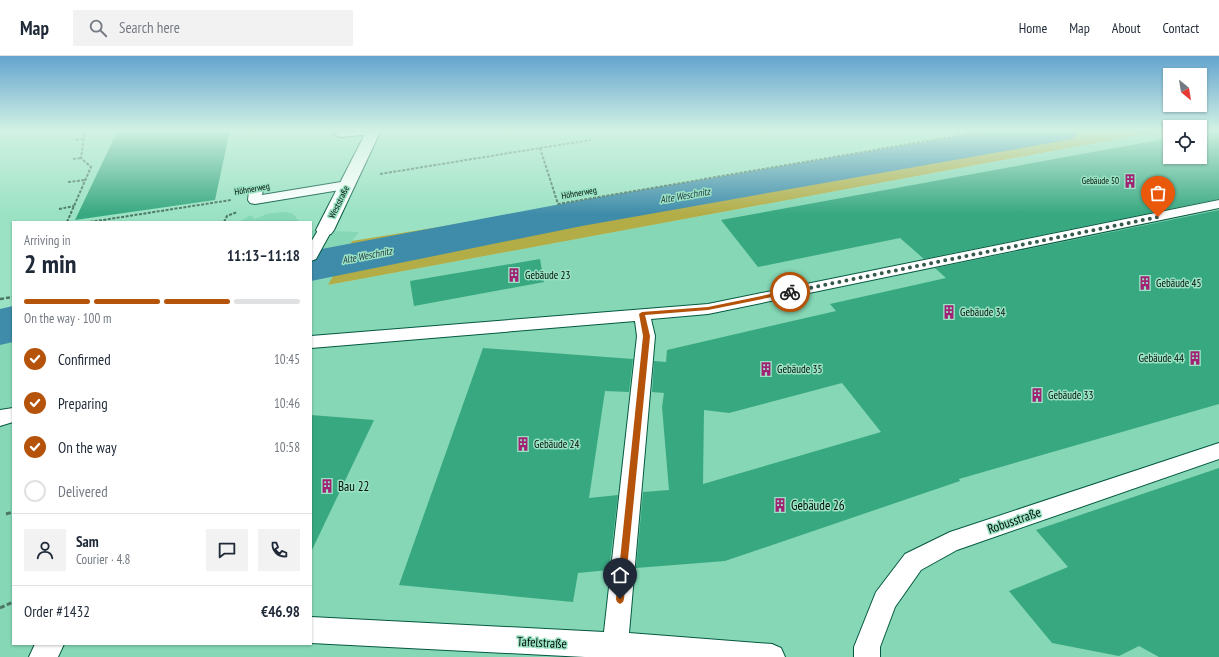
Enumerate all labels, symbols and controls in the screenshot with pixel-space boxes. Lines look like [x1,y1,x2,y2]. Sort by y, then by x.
search box [73,10,353,46]
text: Map [20,16,49,40]
icon: search [87,17,109,39]
text: Search here [119,18,180,37]
text: Home [1019,19,1047,37]
text: Map [1069,19,1090,37]
text: About [1112,19,1141,37]
text: Contact [1163,19,1199,37]
north arrow [1163,68,1207,112]
map controls [1163,68,1207,164]
button: locate [1163,120,1207,164]
building icon: Gebäude 50 [1122,173,1138,189]
place label: Gebäude 50 [1082,175,1119,186]
pin [1141,176,1175,217]
street label: Höhnerweg [233,180,270,197]
icon: bag [1147,182,1169,204]
street label: Weststraße [326,184,351,220]
street label: Höhnerweg [560,184,597,201]
water label: Alte Weschnitz [659,184,712,206]
text: Arriving in [24,232,71,249]
water label: Alte Weschnitz [341,244,395,267]
text: 11:13–11:18 [227,246,300,265]
text: 2 min [24,247,77,280]
building icon: Gebäude 23 [506,267,522,283]
place label: Gebäude 23 [525,268,570,282]
courier [770,272,810,312]
building icon: Gebäude 45 [1137,275,1153,291]
place label: Gebäude 45 [1156,276,1201,290]
icon: bike [779,281,801,303]
building icon: Gebäude 34 [941,304,957,320]
place label: Gebäude 34 [960,305,1005,319]
text: On the way · 100 m [24,310,111,327]
icon: check [24,348,46,370]
text: Confirmed [58,350,111,369]
building icon: Gebäude 44 [1187,350,1203,366]
text: 10:45 [274,351,300,368]
place label: Gebäude 44 [1139,351,1184,365]
building icon: Gebäude 35 [758,361,774,377]
place label: Gebäude 35 [777,362,822,376]
building icon: Gebäude 33 [1029,387,1045,403]
place label: Gebäude 33 [1048,388,1093,402]
icon: check [24,392,46,414]
text: Preparing [58,394,108,413]
text: 10:46 [274,395,300,412]
icon: check [24,436,46,458]
building icon: Gebäude 24 [515,436,531,452]
place label: Gebäude 24 [534,437,579,451]
text: On the way [58,438,117,457]
text: 10:58 [274,439,300,456]
building icon: Bau 22 [319,478,335,494]
place label: Bau 22 [338,478,369,495]
text: Delivered [58,482,108,501]
building icon: Gebäude 26 [772,497,788,513]
place label: Gebäude 26 [791,497,845,514]
street label: Robusstraße [985,503,1043,538]
button: person [24,529,66,571]
button: chat [206,529,248,571]
button: phone [258,529,300,571]
text: Sam [76,532,99,551]
text: Courier · 4.8 [76,551,130,568]
pin [603,558,637,599]
icon: home [609,564,631,586]
text: Order #1432 [24,602,90,621]
text: €46.98 [261,602,300,621]
street label: Tafelstraße [517,633,567,652]

